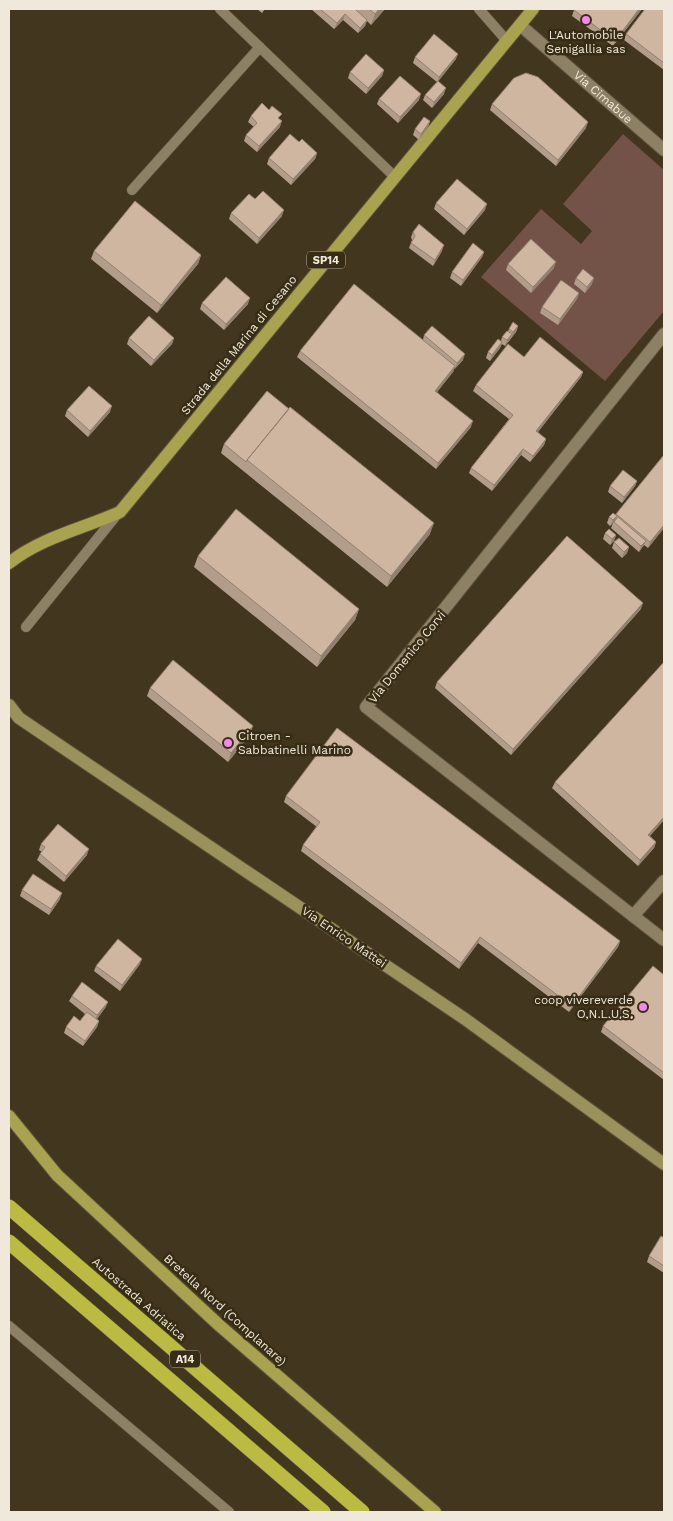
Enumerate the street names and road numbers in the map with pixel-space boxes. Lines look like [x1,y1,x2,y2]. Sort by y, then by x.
street label: Via Cimabue [571,68,635,126]
road number: SP14 [307,252,345,268]
street label: Strada della Marina di Cesano [178,272,300,418]
street label: Via Domenico Corvi [366,608,448,706]
street label: Via Enrico Mattei [299,904,389,970]
street label: Bretella Nord (Complanare) [161,1251,289,1369]
street label: Autostrada Adriatica [89,1254,189,1344]
road number: A14 [170,1350,200,1368]

